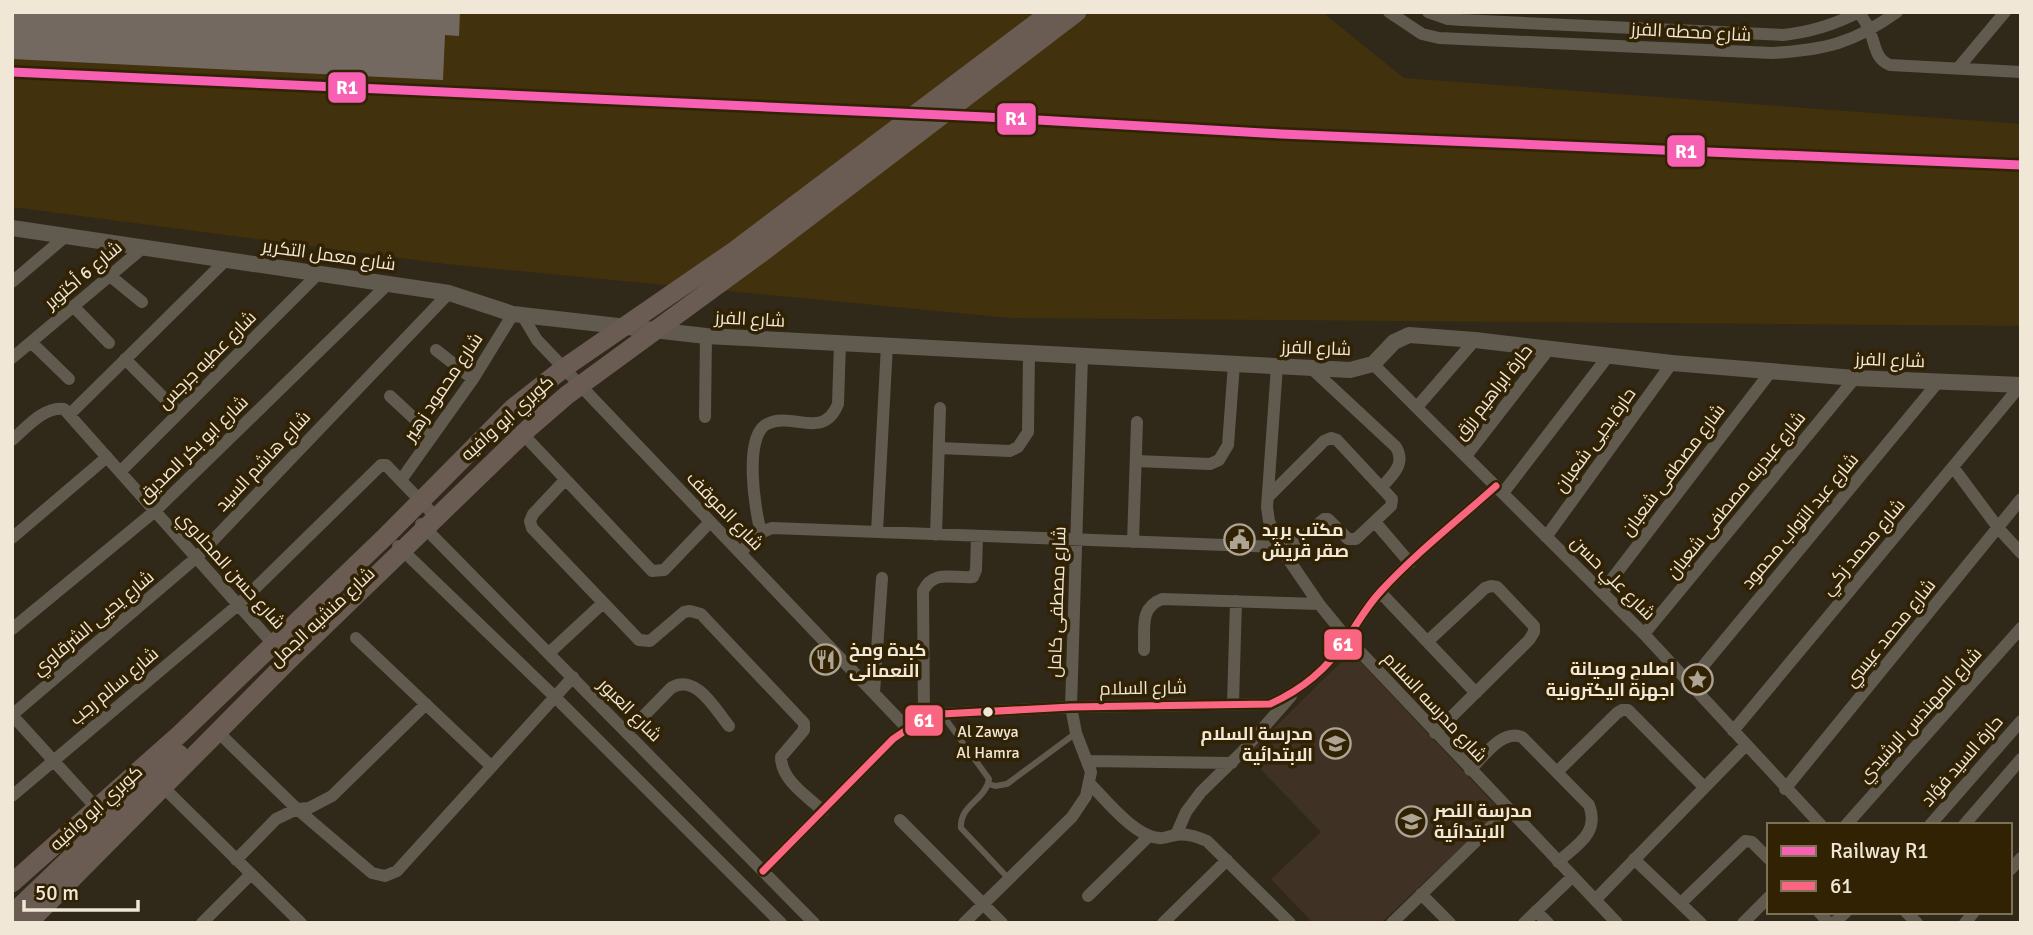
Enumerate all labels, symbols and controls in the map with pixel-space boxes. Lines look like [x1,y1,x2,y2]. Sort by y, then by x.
street label: شارع محطه الفرز [1629,18,1752,47]
line badge: R1 [327,71,367,104]
text: R1 [336,76,358,100]
line badge: R1 [996,102,1037,136]
text: R1 [1005,107,1027,131]
line badge: R1 [1666,134,1706,168]
text: R1 [1675,140,1697,164]
street label: شارع معمل التكرير [260,235,397,276]
street label: شارع 6 أكتوبر [39,236,127,315]
street label: شارع عطيه جرجس [153,306,262,415]
street label: شارع الفرز [713,306,786,333]
street label: شارع محمود زهير [398,329,488,447]
street label: شارع الفرز [1279,336,1351,361]
street label: حارة ابراهيم رزق [1449,340,1538,445]
street label: شارع الفرز [1853,348,1925,373]
street label: كوبري ابو وافيه [456,371,560,468]
street label: حارة يحيى شعبان [1550,383,1640,497]
street label: شارع ابو بكر الصديق [133,391,253,508]
street label: شارع مصطفى شعبان [1616,400,1731,541]
street label: شارع هاشم السيد [211,406,316,516]
street label: شارع عبدربه مصطفى شعبان [1662,407,1811,584]
street label: شارع عبد التواب محمود [1737,449,1864,594]
street label: شارع الموقف [681,467,768,556]
street label: شارع محمد زكي [1816,494,1912,602]
street label: شارع حسن المحلاوي [170,506,290,636]
place label: مكتب بريد صقر قريش [1262,519,1349,562]
public building icon: مكتب بريد صقر قريش [1222,523,1256,557]
street label: شارع مصطفى كامل [1043,526,1072,678]
street label: شارع علي حسن [1564,531,1660,627]
street label: شارع منشيه الجمل [265,563,380,672]
street label: شارع يحيى الشرقاوي [28,566,160,683]
street label: شارع محمد عيسي [1840,575,1942,693]
line badge: 61 [1323,628,1363,661]
text: 61 [1333,633,1353,657]
place label: كبدة ومخ النعمانى [849,639,926,682]
street label: شارع سالم رجب [65,642,164,730]
restaurant icon: كبدة ومخ النعمانى [809,643,843,677]
street label: شارع المهندس الرشيدي [1853,643,1989,789]
street label: شارع مدرسه السلام [1378,647,1492,767]
place label: اصلاح وصيانة اجهزة اليكترونية [1546,658,1675,701]
place icon: اصلاح وصيانة اجهزة اليكترونية [1681,662,1715,696]
street label: شارع العبور [592,673,666,747]
street label: شارع السلام [1099,676,1187,701]
line badge: 61 [904,704,944,737]
marker: Al Zawya Al Hamra [981,705,995,719]
text: 61 [914,709,934,733]
street label: حارة السيد فؤاد [1916,711,2008,811]
place label: Al Zawya Al Hamra [956,722,1020,763]
place label: مدرسة السلام الابتدائية [1201,723,1313,766]
school or university icon: مدرسة السلام الابتدائية [1319,727,1353,761]
street label: كوبري ابو وافيه [45,761,149,858]
place label: مدرسة النصر الابتدائية [1433,800,1532,843]
school or university icon: مدرسة النصر الابتدائية [1394,804,1428,838]
legend [1767,823,2012,914]
text: Railway R1 [1830,838,1929,864]
scale bar [24,869,138,913]
text: 61 [1830,873,1853,899]
text: 50 m [35,880,79,906]

